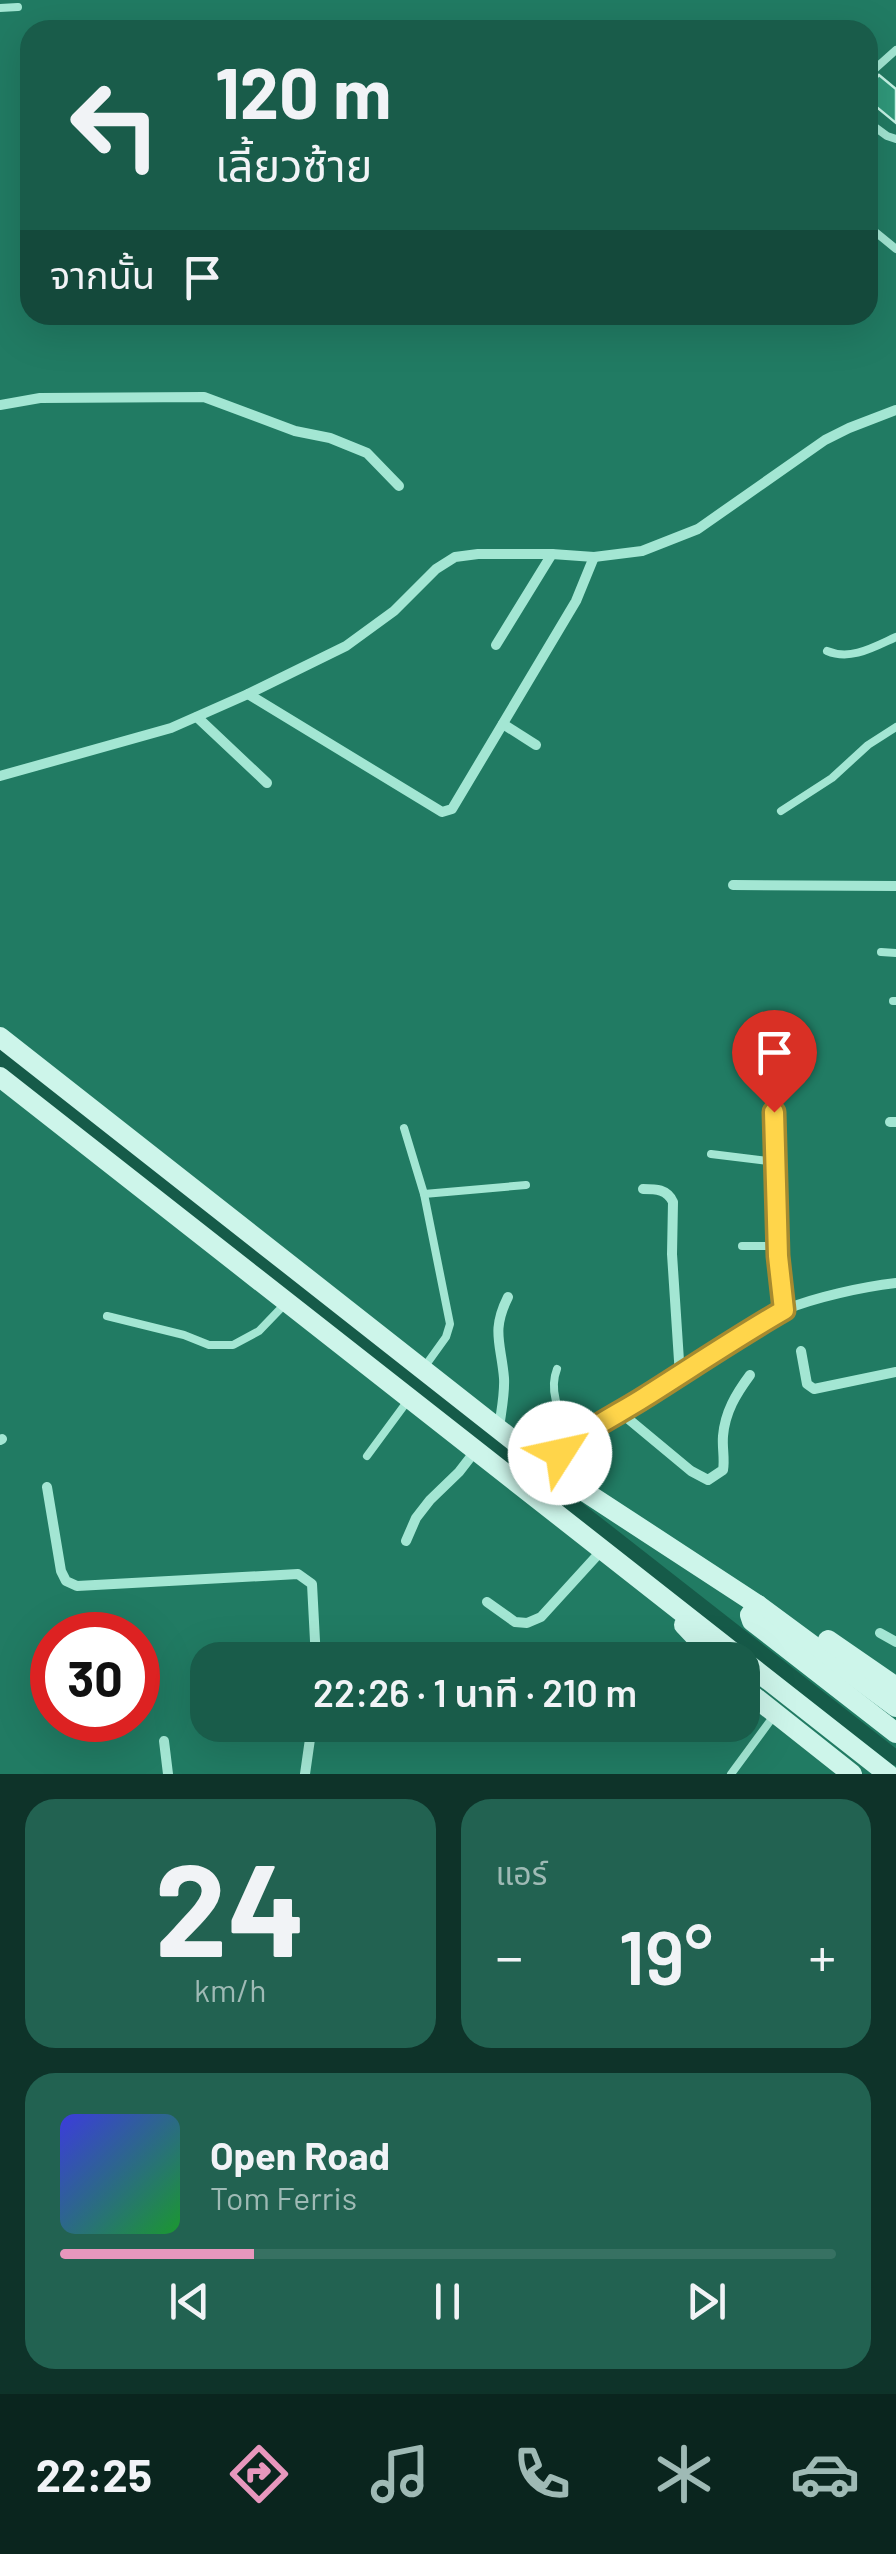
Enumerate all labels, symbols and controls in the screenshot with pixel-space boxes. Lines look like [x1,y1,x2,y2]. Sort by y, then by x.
text: 120 m [215,49,391,133]
icon: left [50,60,180,190]
text: เลี้ยวซ้าย [215,137,372,191]
icon: arrive [175,250,230,305]
text: จากนั้น [50,251,155,297]
pin [732,1010,817,1113]
icon: arrive [747,1025,802,1080]
position arrow [508,1401,612,1505]
speed limit sign: 30 [30,1612,160,1742]
text: 22:26 · 1 นาที · 210 m [313,1669,637,1715]
text: 24 [155,1827,306,1983]
text: แอร์ [496,1853,547,1891]
text: 19° [619,1910,713,2000]
text: − [496,1922,523,1988]
text: + [808,1922,836,1988]
text: km/h [194,1970,266,2008]
text: Open Road [210,2132,390,2178]
text: Tom Ferris [210,2178,357,2216]
icon: previous [162,2274,217,2329]
icon: pause [420,2274,475,2329]
icon: next [679,2274,734,2329]
icon: directions [224,2439,294,2509]
icon: music [365,2439,435,2509]
icon: phone [507,2439,577,2509]
icon: climate [649,2439,719,2509]
icon: car [790,2439,860,2509]
text: 22:25 [36,2447,152,2501]

